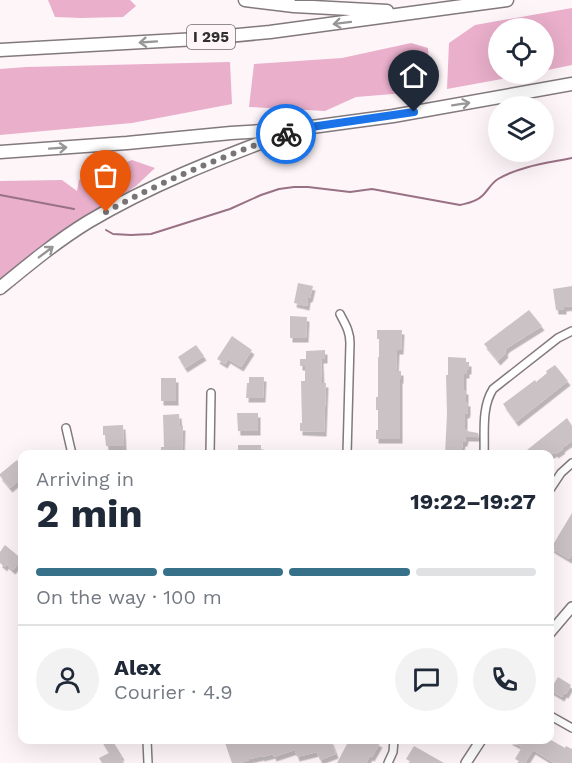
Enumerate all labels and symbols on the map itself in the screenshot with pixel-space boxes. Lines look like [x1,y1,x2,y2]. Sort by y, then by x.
one-way arrow [333,18,352,29]
road number: I 295 [187,25,235,49]
one-way arrow [138,37,158,48]
pin [388,50,439,112]
one-way arrow [450,99,470,110]
courier [256,104,316,164]
one-way arrow [48,143,68,154]
pin [80,150,131,212]
one-way arrow [38,246,54,259]

